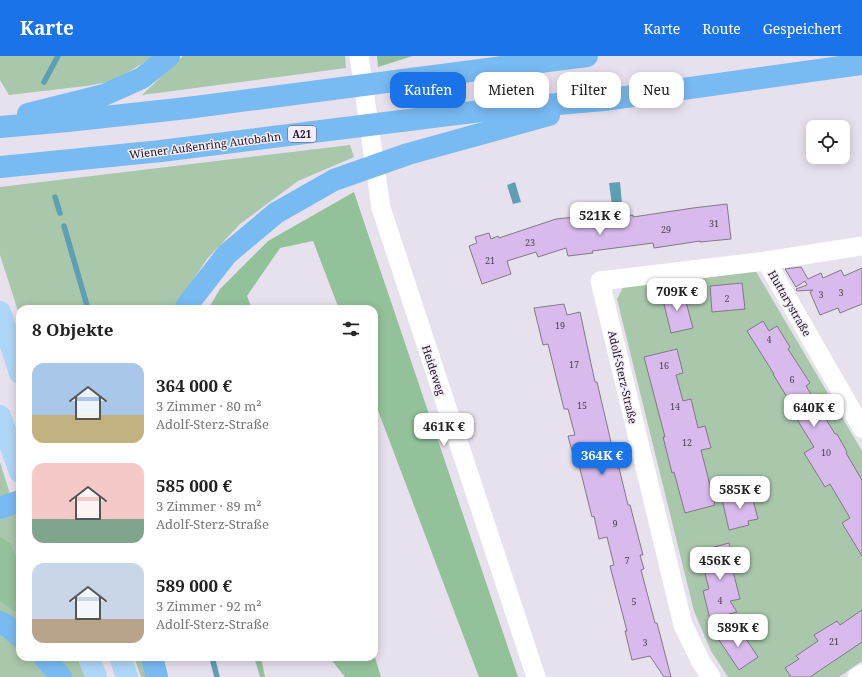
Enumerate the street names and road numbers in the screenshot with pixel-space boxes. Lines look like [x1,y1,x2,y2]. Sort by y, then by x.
road number: A21 [288,126,316,142]
street label: Wiener Außenring Autobahn [128,128,282,162]
street label: Huttarystraße [765,267,815,339]
street label: Adolf-Sterz-Straße [605,329,641,425]
street label: Heideweg [419,343,449,397]

